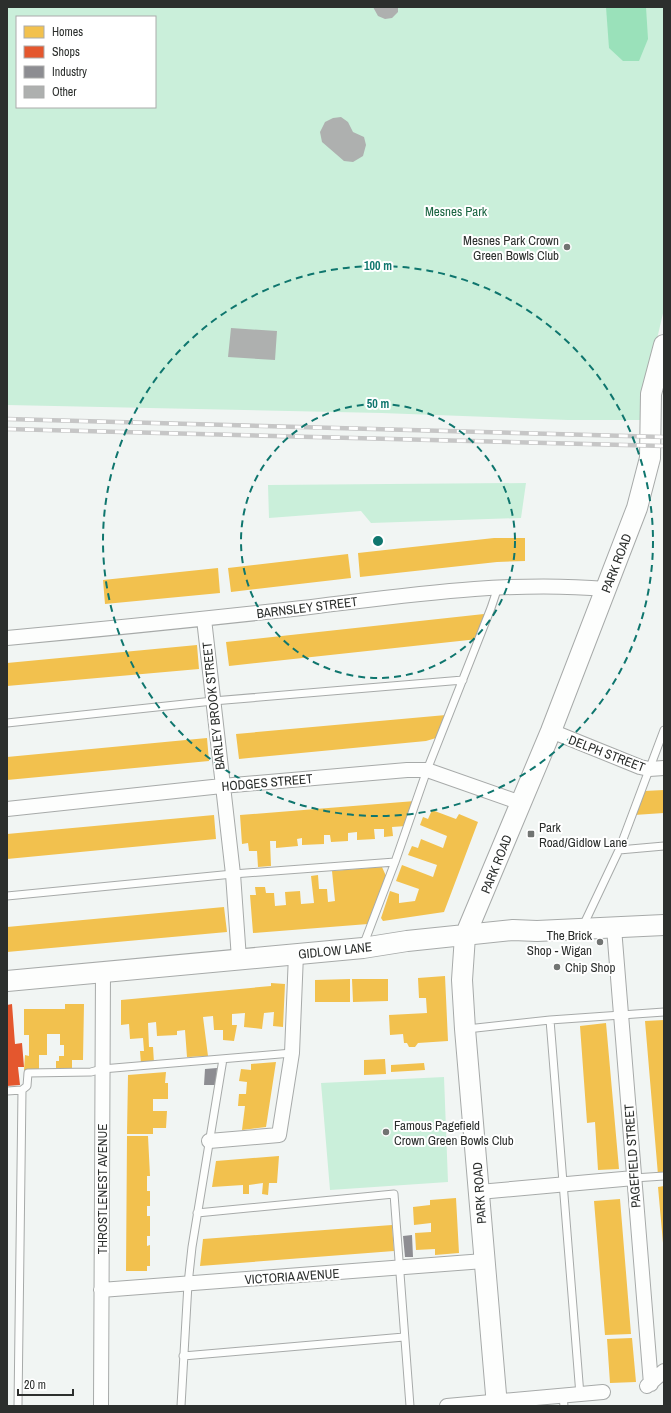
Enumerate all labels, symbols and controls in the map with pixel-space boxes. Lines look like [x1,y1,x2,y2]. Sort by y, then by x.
legend [16,16,156,108]
text: Homes [52,24,83,40]
text: Shops [52,44,80,60]
text: Industry [52,64,87,80]
text: Other [52,84,77,100]
park label: Mesnes Park [425,203,488,220]
place label: Mesnes Park Crown Green Bowls Club [463,232,559,264]
marker: Mesnes Park Crown Green Bowls Club [562,242,572,252]
text: 100 m [364,258,392,274]
text: 50 m [367,396,389,412]
street label: PARK ROAD [597,531,636,595]
centre of rings [371,534,385,548]
street label: BARNSLEY STREET [256,593,359,622]
street label: BARLEY BROOK STREET [198,641,229,771]
street label: DELPH STREET [566,731,648,776]
street label: HODGES STREET [221,770,314,795]
place label: Park Road/Gidlow Lane [539,819,627,851]
marker: Park Road/Gidlow Lane [526,829,536,839]
street label: PARK ROAD [477,832,516,896]
place label: The Brick Shop - Wigan [527,927,593,959]
marker: The Brick Shop - Wigan [595,937,605,947]
street label: GIDLOW LANE [297,938,373,963]
place label: Chip Shop [565,959,615,976]
marker: Chip Shop [552,962,562,972]
street label: PAGEFIELD STREET [620,1103,645,1208]
place label: Famous Pagefield Crown Green Bowls Club [394,1117,514,1149]
street label: THROSTLENEST AVENUE [94,1124,111,1254]
marker: Famous Pagefield Crown Green Bowls Club [381,1127,391,1137]
street label: PARK ROAD [469,1161,490,1224]
street label: VICTORIA AVENUE [244,1265,340,1288]
scale bar [18,1371,73,1397]
text: 20 m [24,1377,46,1393]

